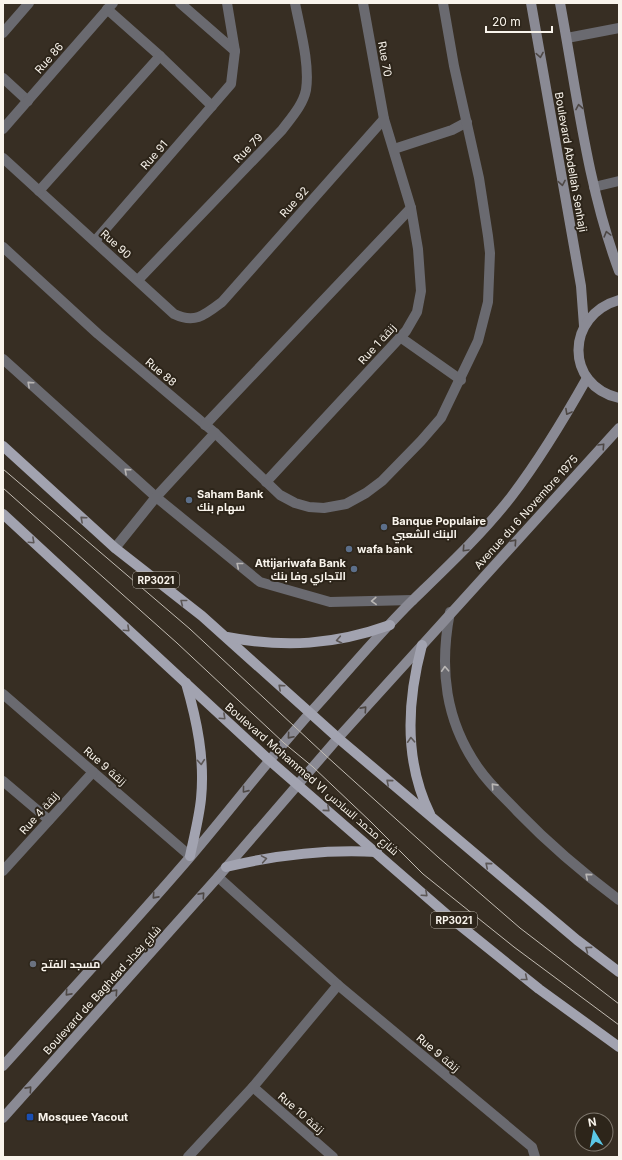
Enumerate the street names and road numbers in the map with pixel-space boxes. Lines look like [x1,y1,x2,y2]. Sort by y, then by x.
street label: Rue 86 [32,39,66,76]
street label: Rue 70 [375,40,395,78]
street label: Boulevard Abdellah Senhaji [552,91,590,233]
street label: Rue 79 [230,130,266,166]
street label: Rue 91 [137,137,171,173]
street label: Rue 92 [277,184,311,220]
street label: Rue 90 [98,226,134,262]
street label: Rue 1 زنقة [355,321,399,367]
street label: Rue 88 [142,355,180,389]
street label: Avenue du 6 Novembre 1975 [471,452,581,572]
road number: RP3021 [133,572,179,588]
street label: Boulevard Mohammed VI شارع محمد السادس [222,700,402,859]
street label: Rue 9 زنقة [81,744,129,788]
street label: Rue 4 زنقة [16,789,62,837]
road number: RP3021 [431,912,477,928]
street label: Boulevard de Baghdad شارع بغداد [40,922,165,1058]
street label: Rue 9 زنقة [413,1031,463,1075]
street label: Rue 10 زنقة [275,1089,327,1137]

